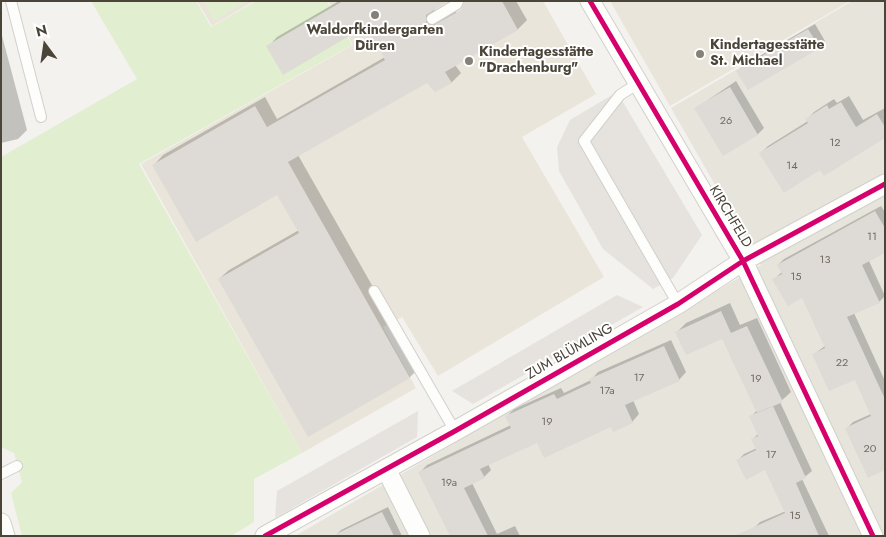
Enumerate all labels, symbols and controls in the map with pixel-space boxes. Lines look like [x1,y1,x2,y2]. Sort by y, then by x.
marker: Waldorfkindergarten Düren [369,9,381,21]
text: N [34,19,49,41]
north arrow [20,20,70,70]
place label: Waldorfkindergarten Düren [307,23,443,56]
place label: Kindertagesstätte St. Michael [710,38,824,70]
place label: Kindertagesstätte "Drachenburg" [479,45,593,78]
marker: Kindertagesstätte St. Michael [694,48,706,60]
marker: Kindertagesstätte "Drachenburg" [463,55,475,67]
house number: 26 [720,114,732,128]
house number: 12 [829,136,841,150]
house number: 14 [786,159,798,173]
street label: KIRCHFELD [705,183,755,251]
house number: 11 [867,230,877,244]
house number: 13 [820,253,830,267]
house number: 15 [790,270,802,284]
street label: ZUM BLÜMLING [524,320,616,384]
house number: 22 [836,356,848,370]
house number: 17 [634,371,644,385]
house number: 19 [750,372,762,386]
house number: 17a [600,384,614,398]
house number: 19 [541,415,553,429]
house number: 20 [864,442,876,456]
house number: 17 [766,448,776,462]
house number: 19a [441,476,457,490]
house number: 15 [789,509,801,523]

